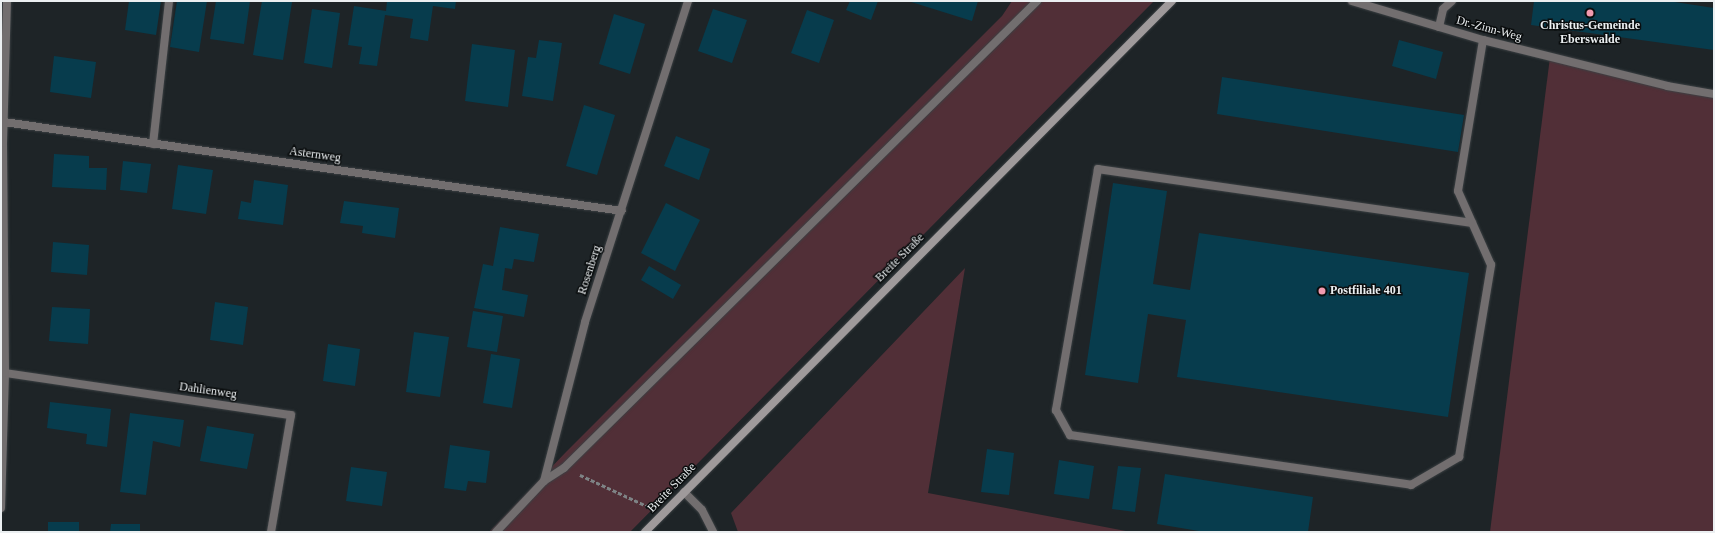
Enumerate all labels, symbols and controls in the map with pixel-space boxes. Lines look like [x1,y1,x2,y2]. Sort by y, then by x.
marker: Christus-Gemeinde Eberswalde [1585,8,1595,18]
street label: Dr.-Zinn-Weg [1455,13,1523,45]
place label: Christus-Gemeinde Eberswalde [1540,19,1640,47]
street label: Asternweg [288,144,342,166]
street label: Breite Straße [873,231,927,285]
street label: Rosenberg [575,243,605,297]
place label: Postfiliale 401 [1330,284,1402,298]
marker: Postfiliale 401 [1317,286,1327,296]
street label: Dahlienweg [178,380,238,402]
street label: Breite Straße [645,460,699,516]

